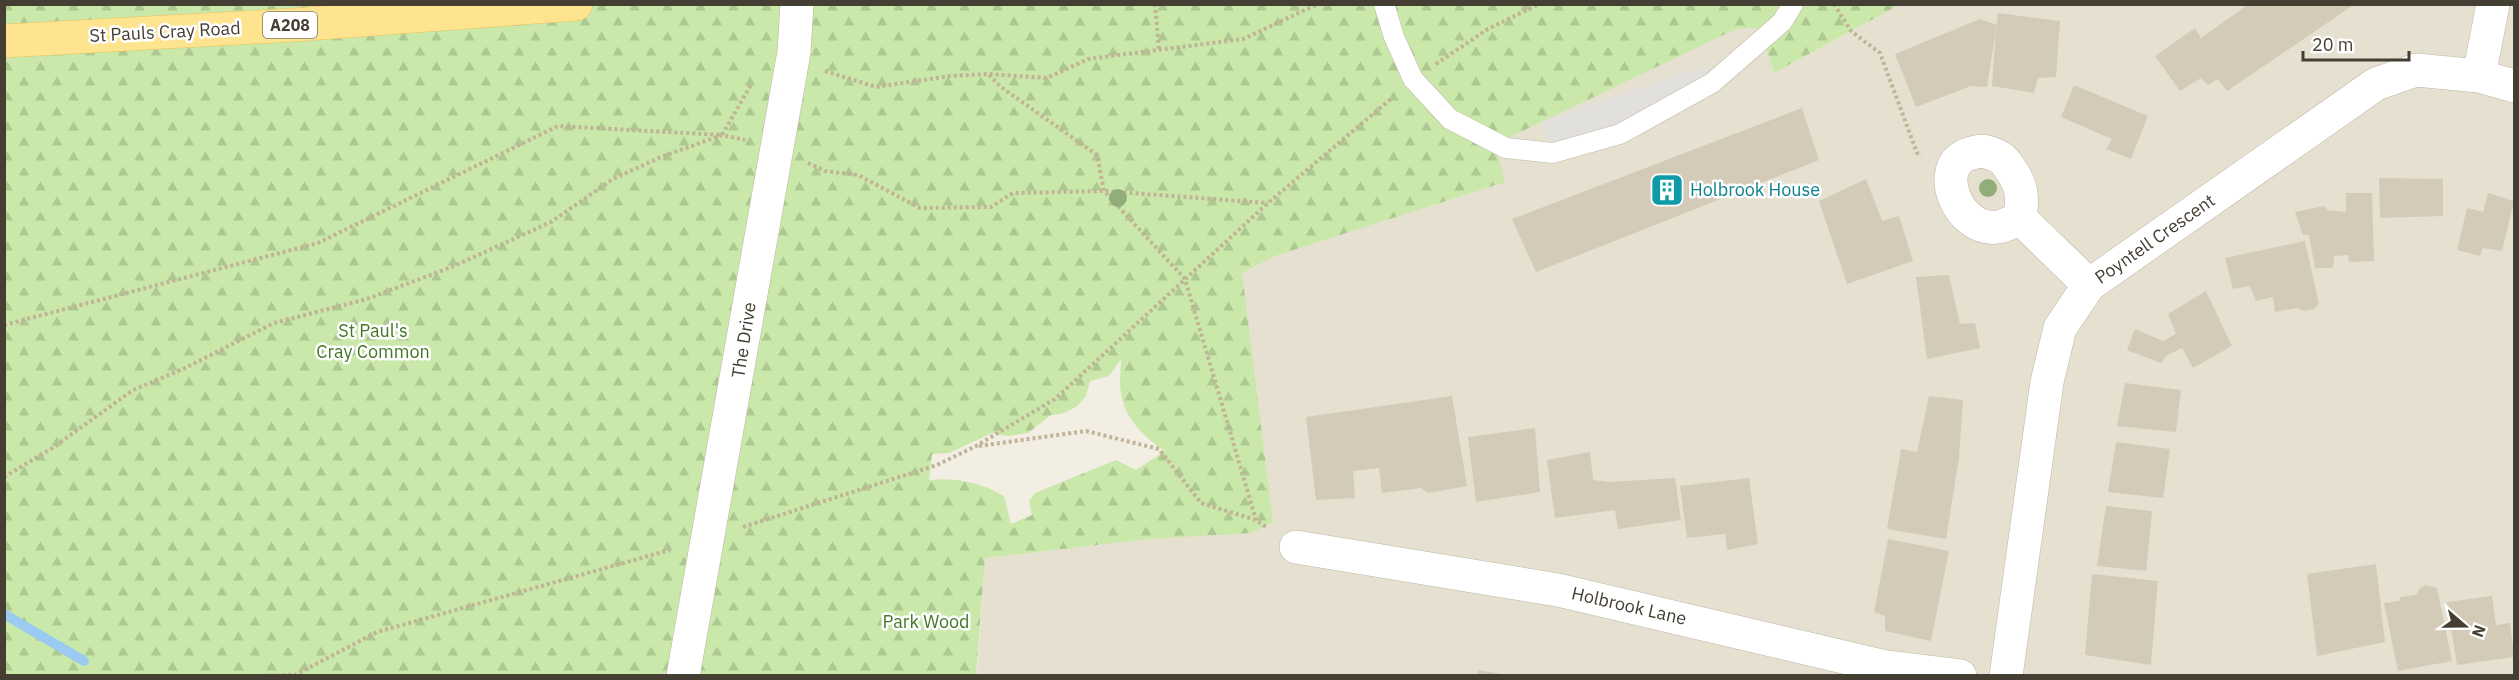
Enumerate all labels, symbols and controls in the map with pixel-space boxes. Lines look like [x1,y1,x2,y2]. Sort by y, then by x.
road number: A208 [263,12,317,38]
street label: St Pauls Cray Road [89,16,241,47]
scale bar [2303,24,2410,62]
text: 20 m [2312,33,2354,56]
building icon: Holbrook House [1649,172,1685,208]
place label: Holbrook House [1690,178,1820,201]
street label: Poyntell Crescent [2090,189,2219,289]
street label: The Drive [726,300,761,379]
park label: St Paul's Cray Common [316,319,430,363]
street label: Holbrook Lane [1569,581,1689,630]
north arrow [2435,596,2495,656]
park label: Park Wood [882,610,970,633]
text: N [2468,622,2490,640]

